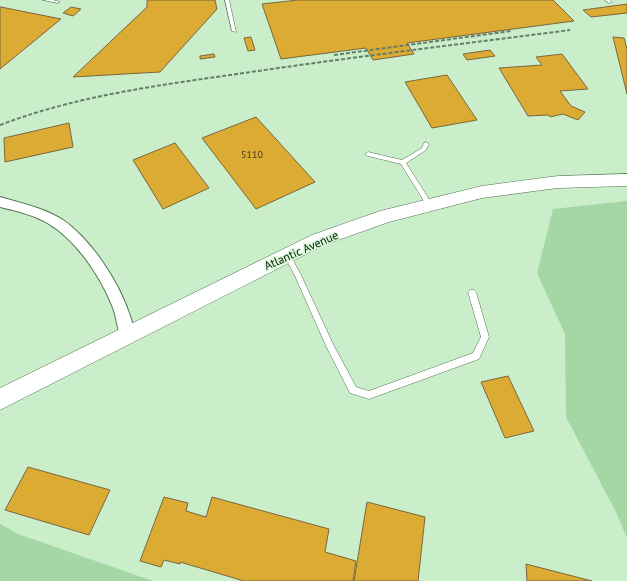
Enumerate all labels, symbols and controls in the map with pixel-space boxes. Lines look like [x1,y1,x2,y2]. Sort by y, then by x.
house number: 5110 [241,148,263,161]
street label: Atlantic Avenue [262,227,340,273]

